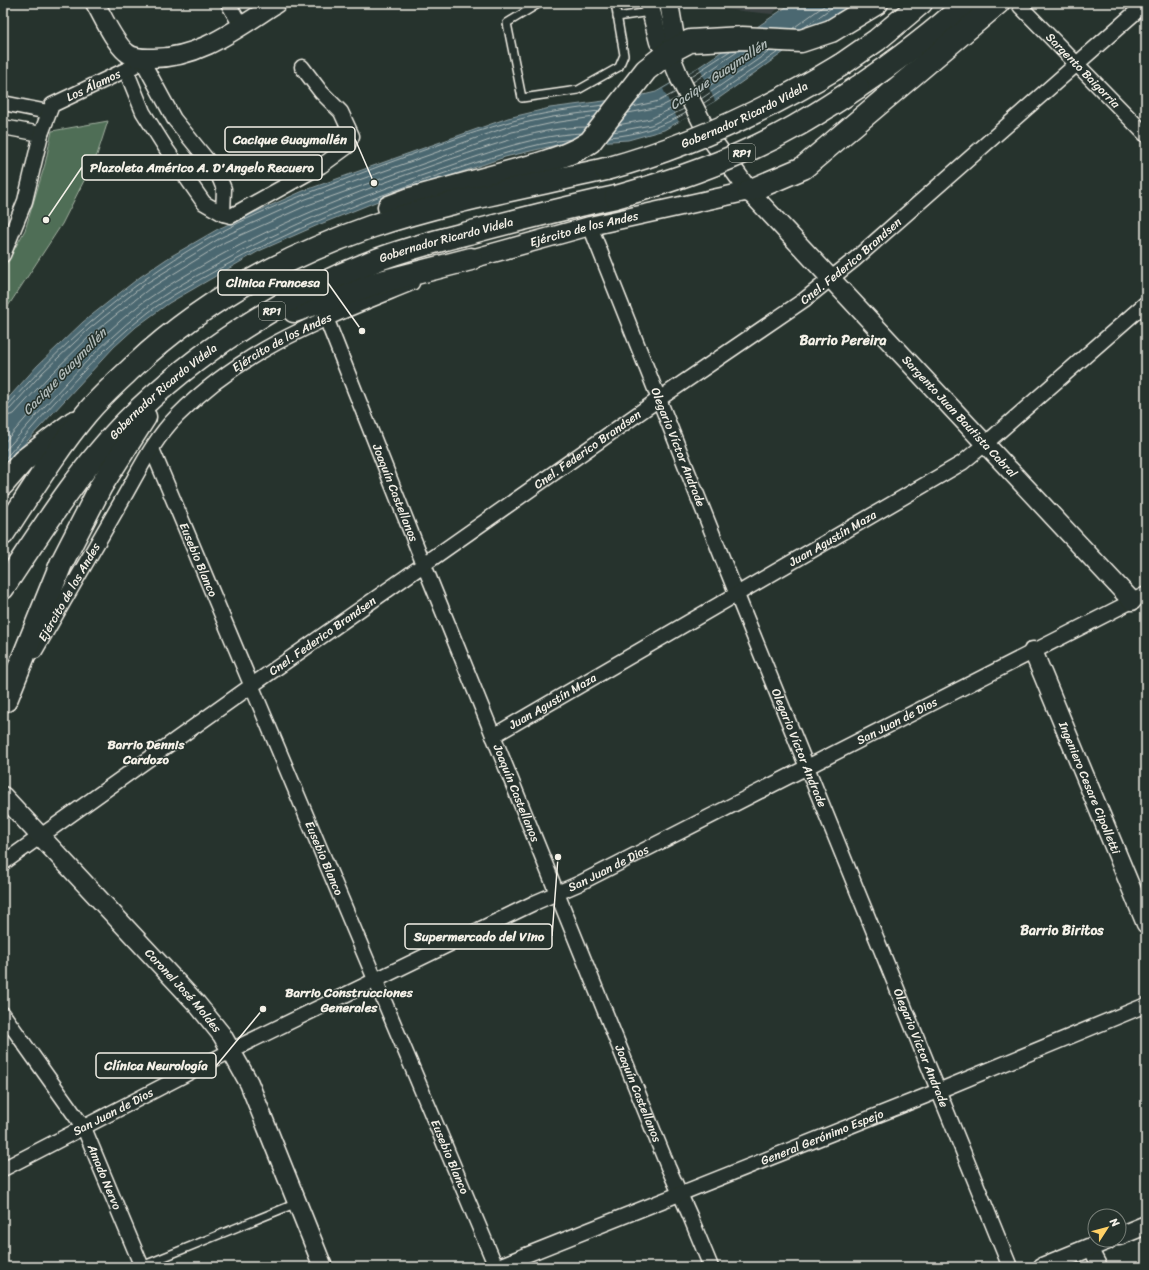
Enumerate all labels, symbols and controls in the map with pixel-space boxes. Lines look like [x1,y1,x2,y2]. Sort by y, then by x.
street label: Sargento Baigorria [1040,27,1126,114]
water label: Cacique Guaymallén [665,32,774,116]
street label: Los Álamos [62,63,125,108]
street label: Gobernador Ricardo Videla [678,75,812,154]
callout: Cacique Guaymallén [225,127,355,152]
text: Cacique Guaymallén [232,128,348,151]
road number: RP1 [729,144,755,162]
callout: Plazoleta Américo A. D'Angelo Recuero [82,155,322,180]
text: Plazoleta Américo A. D'Angelo Recuero [90,156,314,179]
street label: Ejército de los Andes [527,205,641,253]
street label: Gobernador Ricardo Videla [376,211,516,269]
street label: Cnel. Federico Brandsen [795,211,907,310]
callout: Clinica Francesa [218,270,328,295]
text: Clinica Francesa [225,271,320,294]
road number: RP1 [259,302,285,320]
street label: Ejército de los Andes [227,306,336,378]
water label: Cacique Guaymallén [16,321,114,420]
district label: Barrio Pereira [799,328,887,353]
street label: Gobernador Ricardo Videla [103,337,222,445]
street label: Sargento Juan Bautista Cabral [896,350,1023,484]
street label: Olegario Víctor Andrade [644,384,712,510]
street label: Cnel. Federico Brandsen [529,403,646,495]
street label: Joaquín Castellanos [366,439,425,546]
street label: Juan Agustín Maza [784,503,882,573]
street label: Eusebio Blanco [173,519,224,601]
street label: Ejército de los Andes [32,538,106,646]
street label: Cnel. Federico Brandsen [264,590,381,681]
street label: Juan Agustín Maza [504,666,602,736]
street label: Olegario Víctor Andrade [765,685,833,811]
street label: San Juan de Dios [853,691,942,751]
street label: Ingeniero Cesare Cipolletti [1052,717,1127,858]
district label: Barrio Dennis Cardozo [108,733,185,771]
street label: Joaquín Castellanos [486,740,546,846]
street label: Eusebio Blanco [299,818,350,899]
street label: San Juan de Dios [564,838,653,898]
district label: Barrio Biritos [1020,918,1104,943]
callout: Supermercado del Vino [405,924,552,949]
text: Supermercado del Vino [413,925,545,948]
street label: Coronel José Moldes [139,943,227,1038]
district label: Barrio Construcciones Generales [285,981,414,1019]
street label: Olegario Víctor Andrade [887,985,955,1111]
street label: Joaquín Castellanos [608,1040,668,1146]
callout: Clínica Neurología [96,1053,216,1078]
text: Clínica Neurología [103,1054,208,1077]
street label: San Juan de Dios [69,1082,158,1142]
street label: General Gerónimo Espejo [757,1103,887,1172]
street label: Eusebio Blanco [424,1116,475,1198]
street label: Amado Nervo [81,1140,128,1213]
north arrow [1087,1208,1127,1248]
text: N [1104,1213,1125,1231]

